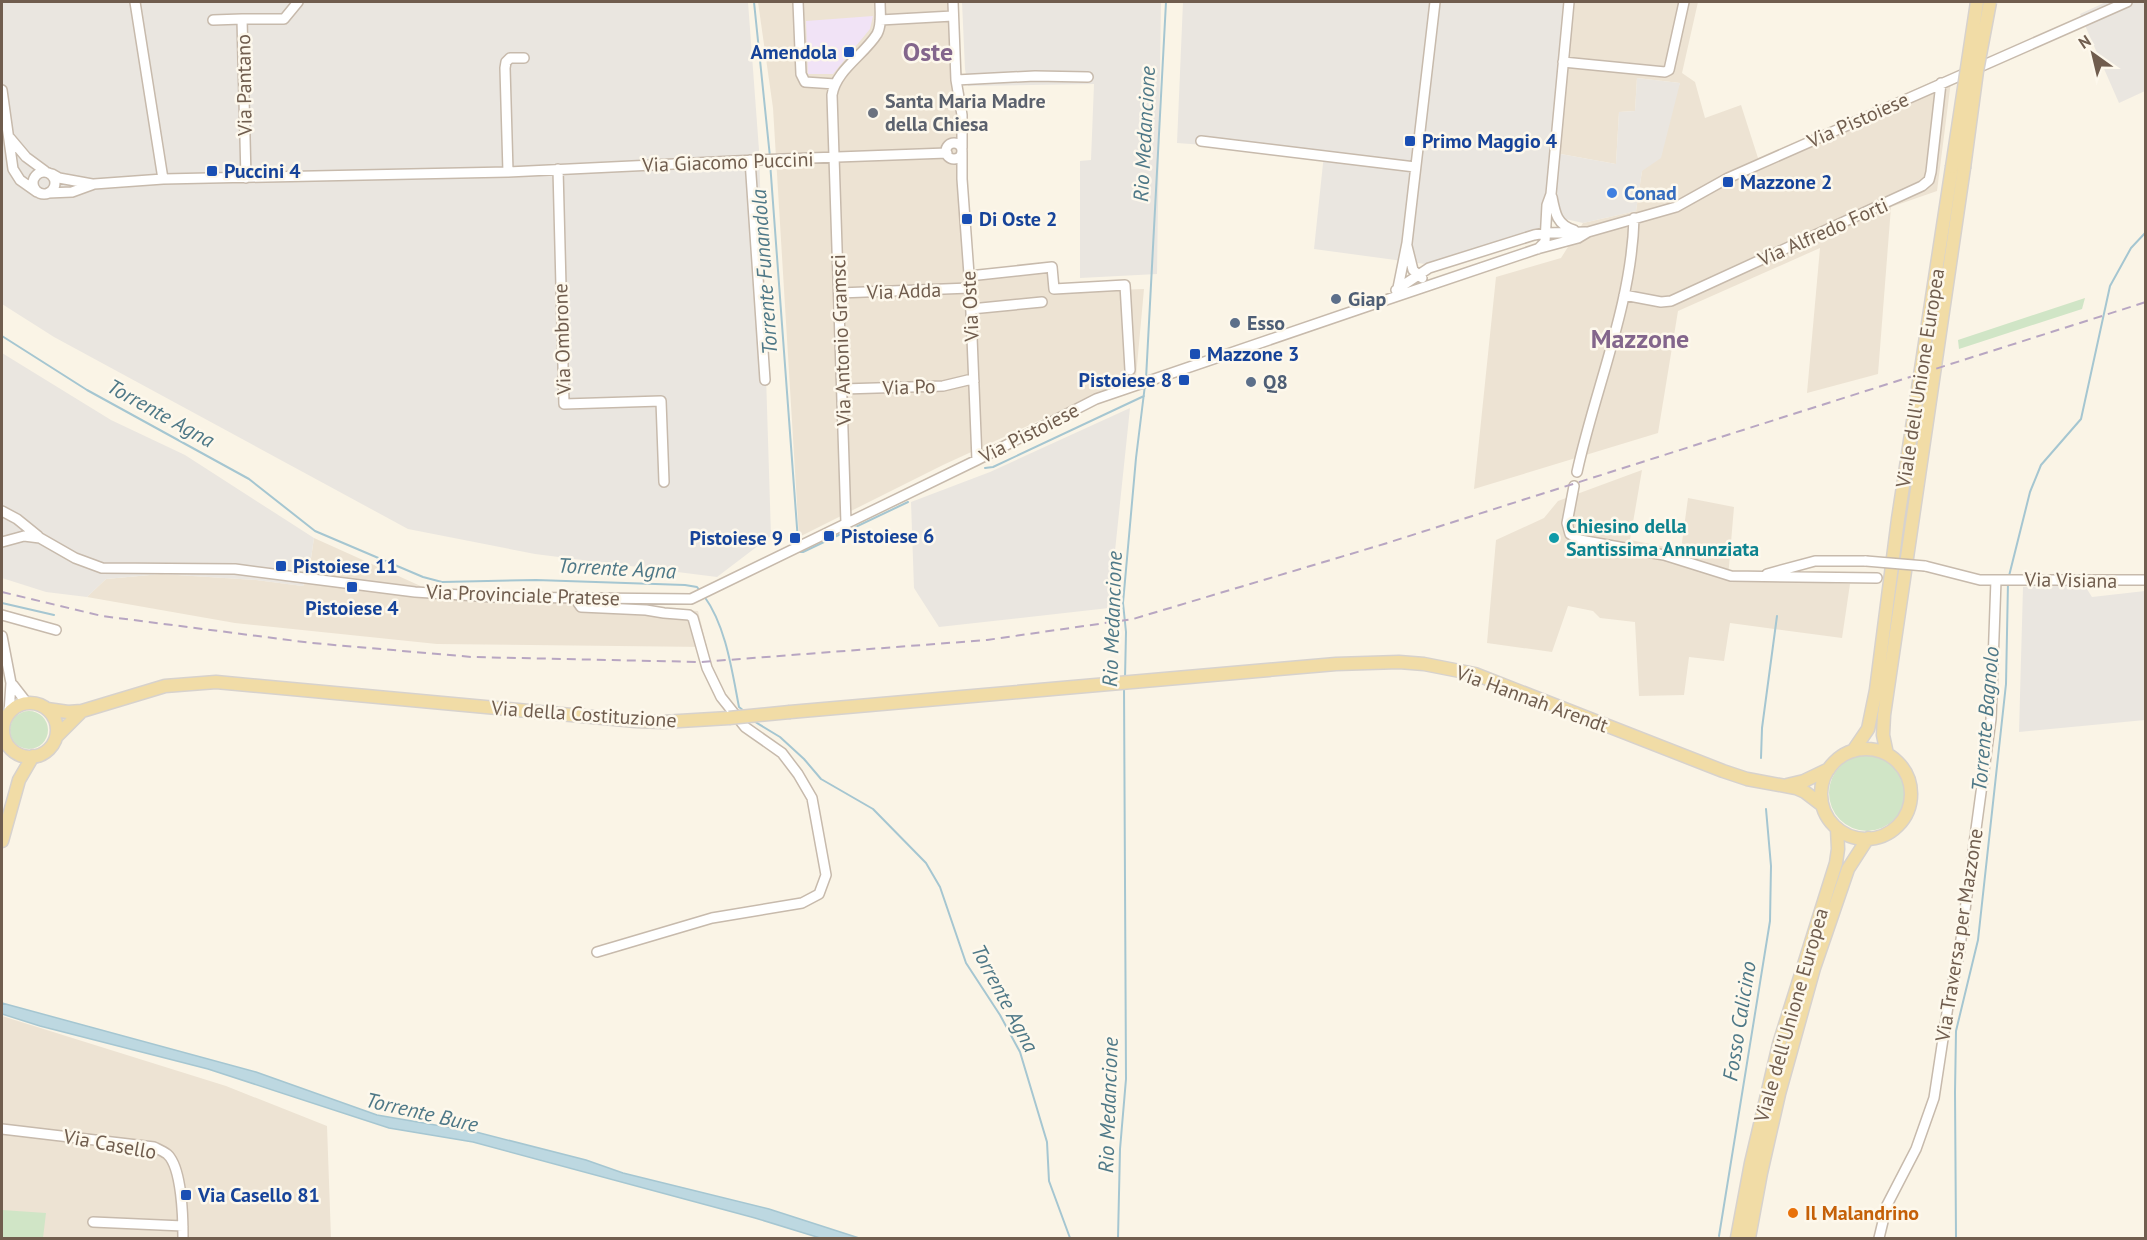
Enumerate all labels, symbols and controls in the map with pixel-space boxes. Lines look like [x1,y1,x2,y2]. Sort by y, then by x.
north arrow [2063,24,2123,84]
text: N [2075,30,2095,53]
street label: Via Pantano [230,34,258,137]
district label: Oste [903,35,953,68]
place label: Amendola [750,39,837,65]
marker: Amendola [842,45,856,59]
water label: Rio Medancione [1127,65,1161,203]
street label: Via Pistoiese [1802,86,1913,154]
place label: Santa Maria Madre della Chiesa [885,88,1046,137]
marker: Santa Maria Madre della Chiesa [866,106,880,120]
place label: Primo Maggio 4 [1422,128,1558,154]
marker: Primo Maggio 4 [1403,134,1417,148]
street label: Via Giacomo Puccini [641,146,814,178]
place label: Puccini 4 [224,158,301,184]
marker: Puccini 4 [205,164,219,178]
place label: Mazzone 2 [1740,169,1832,195]
marker: Mazzone 2 [1721,175,1735,189]
place label: Conad [1624,180,1677,206]
marker: Conad [1605,186,1619,200]
water label: Torrente Funandola [745,188,783,356]
street label: Via Alfredo Forti [1753,192,1892,273]
place label: Di Oste 2 [979,206,1057,232]
marker: Di Oste 2 [960,212,974,226]
street label: Via Antonio Gramsci [825,254,857,427]
street label: Viale dell'Unione Europea [1890,267,1950,490]
street label: Via Oste [955,270,985,343]
street label: Via Adda [865,277,942,305]
street label: Via Ombrone [547,283,577,396]
place label: Giap [1348,286,1386,312]
marker: Giap [1329,292,1343,306]
place label: Esso [1247,310,1285,336]
marker: Esso [1228,316,1242,330]
district label: Mazzone [1591,322,1689,355]
place label: Mazzone 3 [1207,341,1299,367]
marker: Mazzone 3 [1188,347,1202,361]
place label: Pistoiese 8 [1079,367,1172,393]
place label: Q8 [1263,369,1288,395]
water label: Torrente Agna [103,372,220,454]
street label: Via Po [881,373,936,401]
marker: Pistoiese 8 [1177,373,1191,387]
marker: Q8 [1244,375,1258,389]
street label: Via Pistoiese [974,397,1083,470]
place label: Chiesino della Santissima Annunziata [1566,513,1759,562]
place label: Pistoiese 6 [841,523,934,549]
place label: Pistoiese 9 [690,525,783,551]
marker: Pistoiese 6 [822,529,836,543]
marker: Pistoiese 9 [788,531,802,545]
marker: Chiesino della Santissima Annunziata [1547,531,1561,545]
water label: Rio Medancione [1096,550,1128,687]
water label: Torrente Agna [557,551,678,585]
place label: Pistoiese 11 [293,553,398,579]
marker: Pistoiese 11 [274,559,288,573]
street label: Via Visiana [2023,566,2118,594]
street label: Via Provinciale Pratese [425,579,620,611]
marker: Pistoiese 4 [345,580,359,594]
place label: Pistoiese 4 [305,595,399,621]
water label: Torrente Bagnolo [1965,645,2005,793]
street label: Via Hannah Arendt [1451,659,1612,739]
street label: Via della Costituzione [490,694,677,733]
street label: Via Traversa per Mazzone [1929,827,1989,1044]
street label: Viale dell'Unione Europea [1748,905,1834,1126]
water label: Torrente Agna [965,939,1045,1057]
water label: Fosso Calicino [1716,959,1762,1083]
water label: Rio Medancione [1092,1036,1124,1173]
water label: Torrente Bure [363,1086,481,1138]
street label: Via Casello [60,1123,159,1165]
place label: Via Casello 81 [197,1182,320,1208]
marker: Via Casello 81 [179,1188,193,1202]
place label: Il Malandrino [1805,1200,1919,1226]
marker: Il Malandrino [1786,1206,1800,1220]

